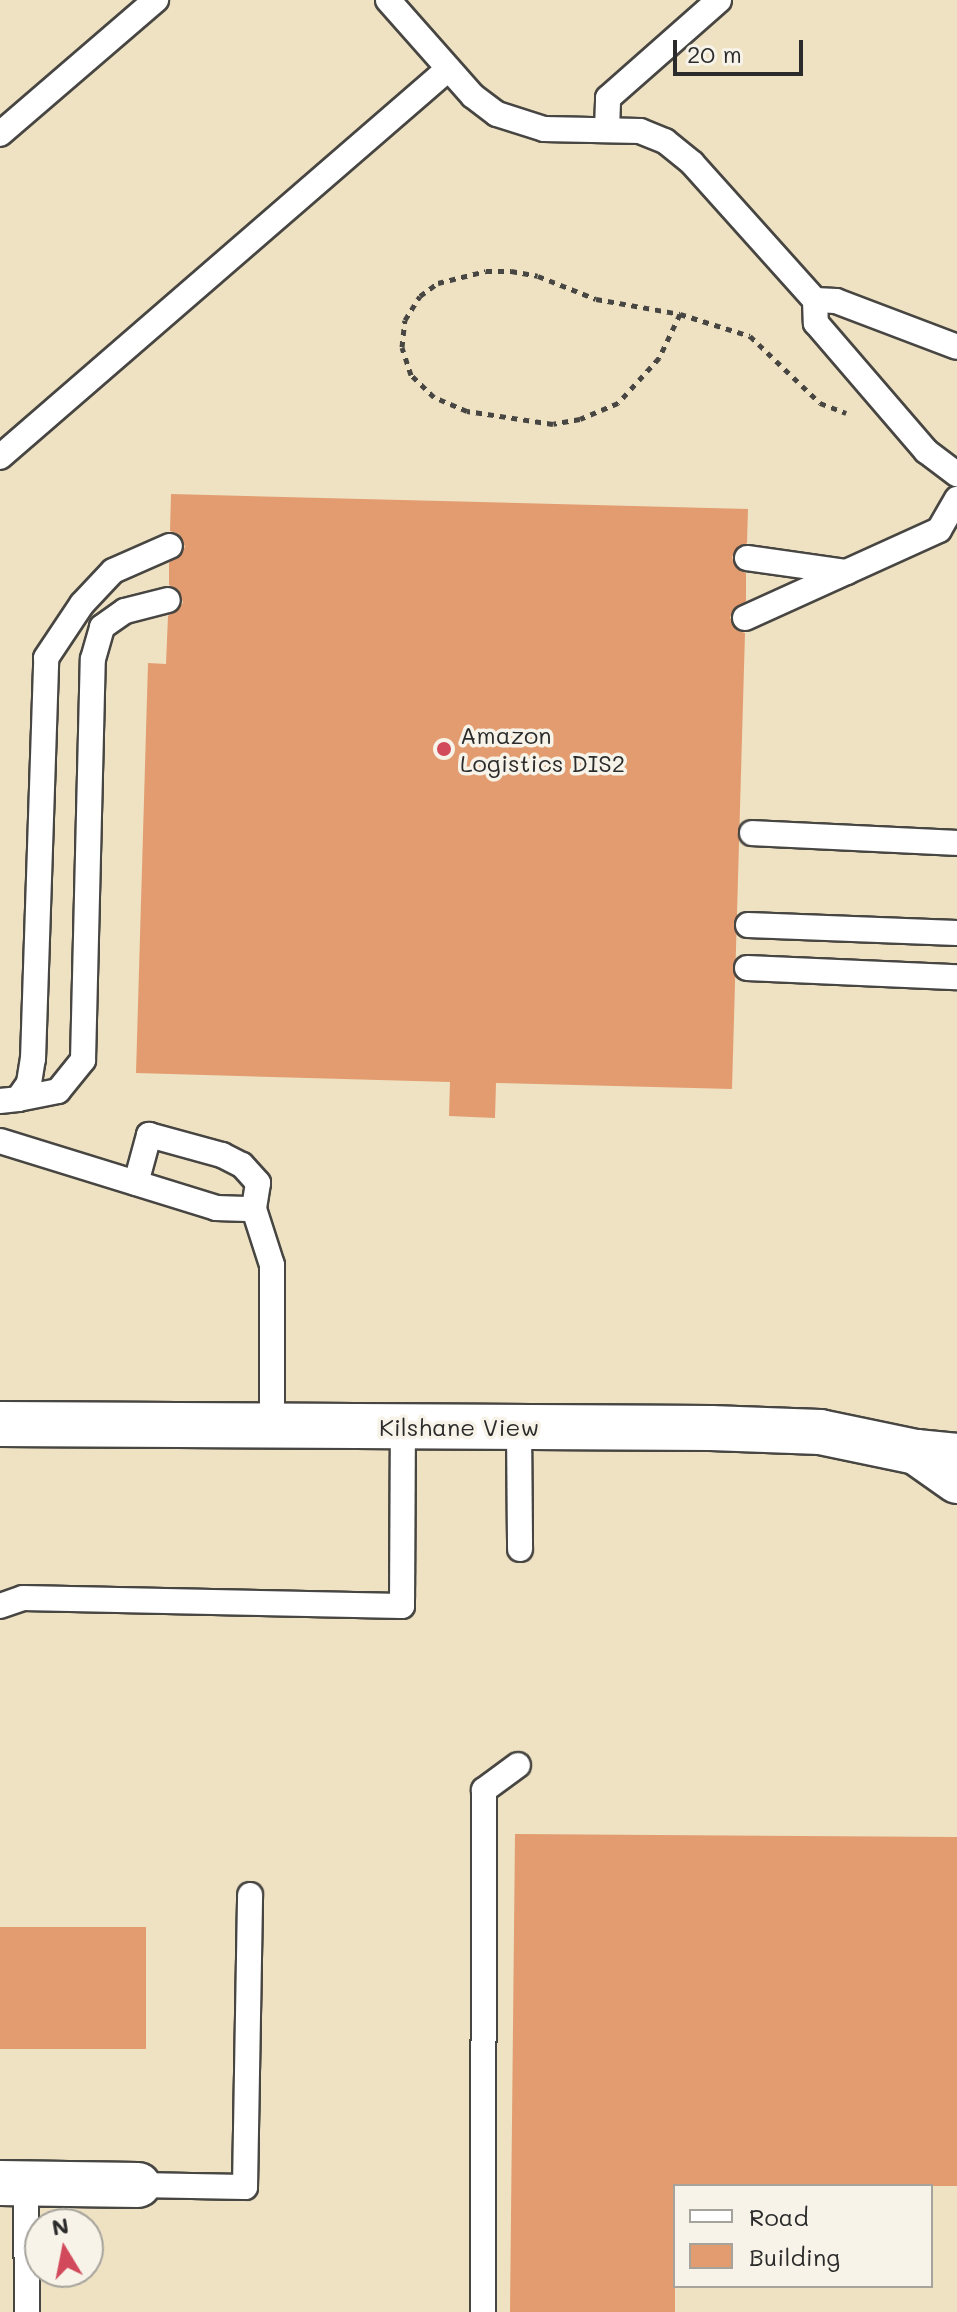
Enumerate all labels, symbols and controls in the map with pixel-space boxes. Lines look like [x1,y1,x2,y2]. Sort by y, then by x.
scale bar [677,24,807,74]
text: 20 m [687,38,742,69]
place label: Amazon Logistics DIS2 [460,721,625,777]
marker: Amazon Logistics DIS2 [435,740,453,758]
street label: Kilshane View [379,1413,539,1441]
legend [673,2184,933,2288]
text: Road [749,2201,809,2232]
north arrow [24,2208,104,2288]
text: N [49,2210,71,2242]
text: Building [749,2241,840,2272]

